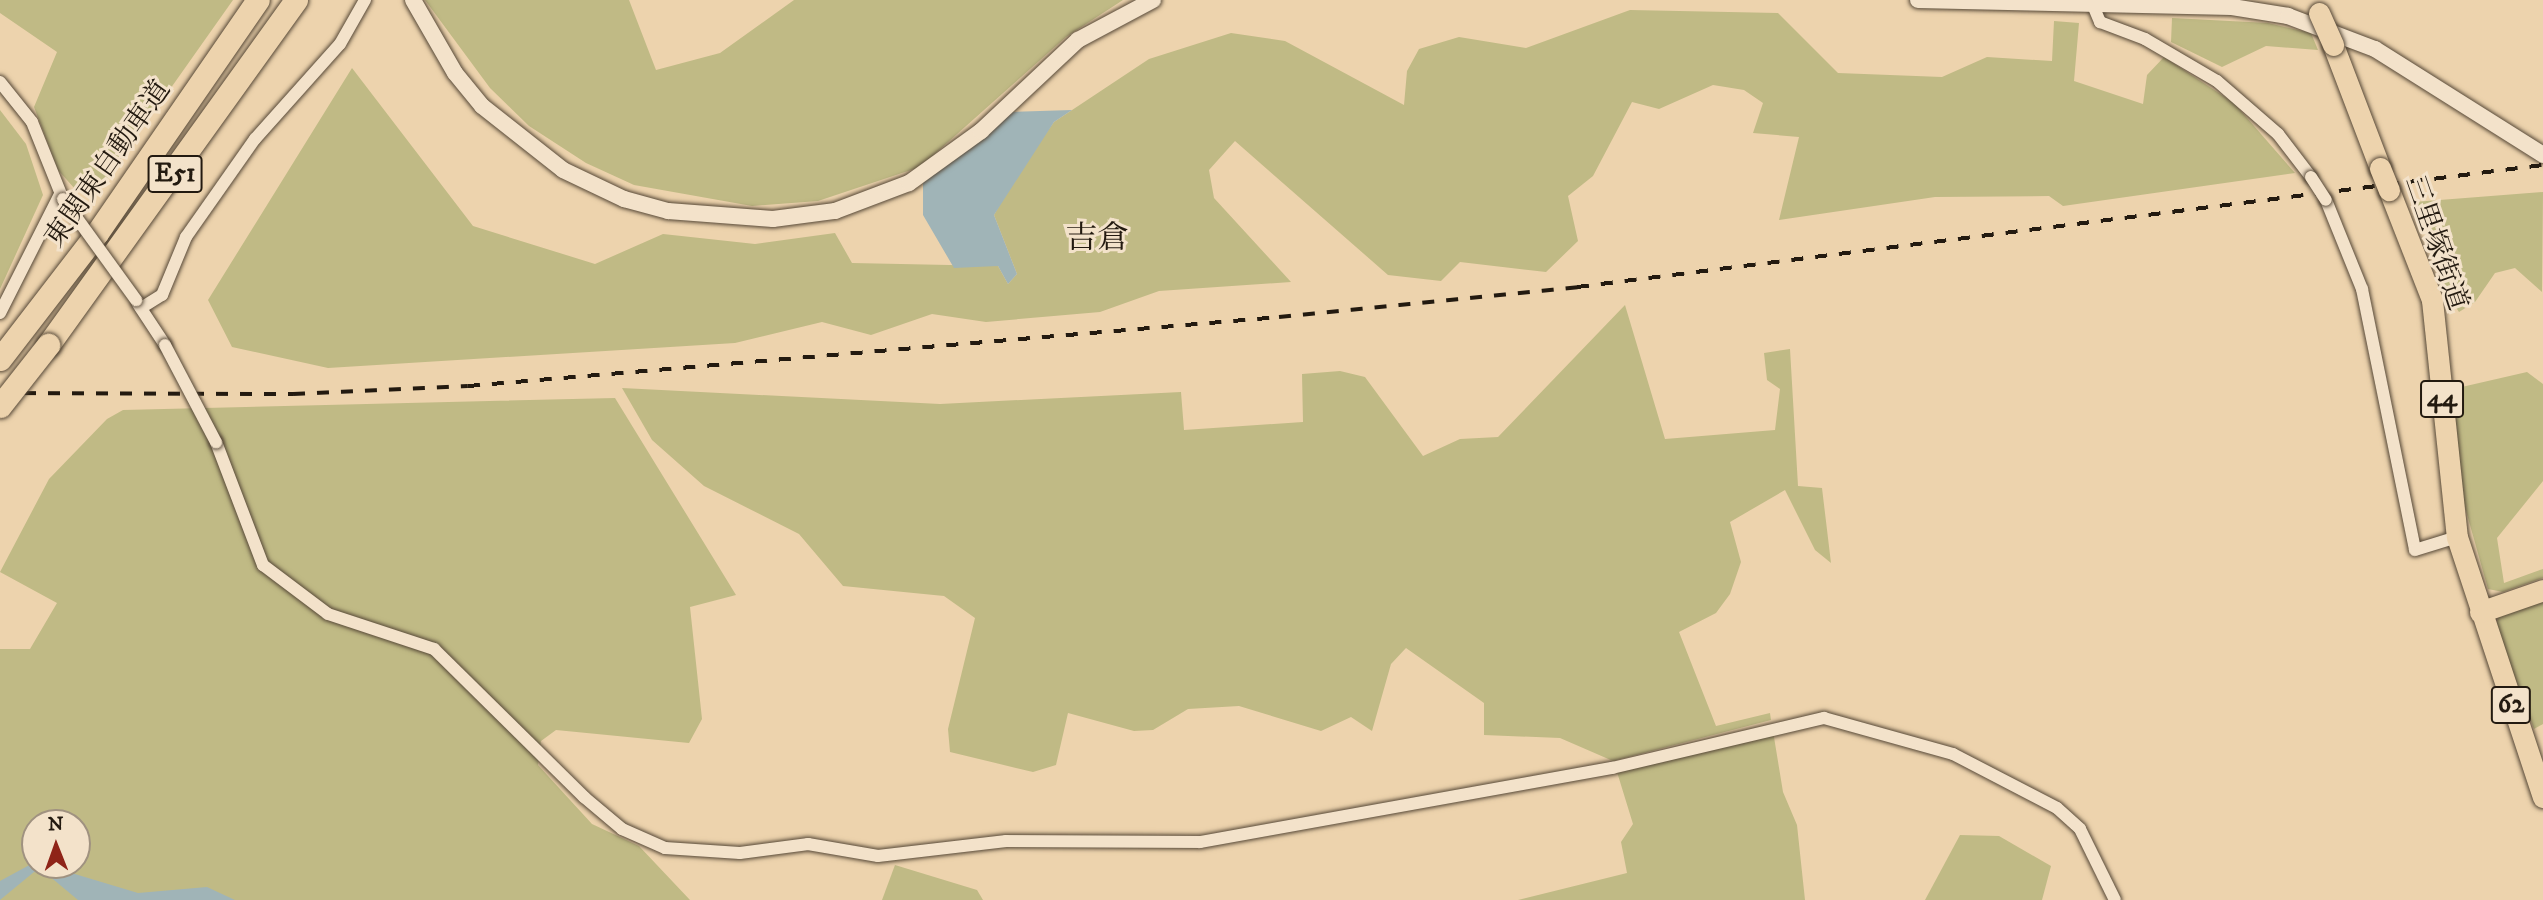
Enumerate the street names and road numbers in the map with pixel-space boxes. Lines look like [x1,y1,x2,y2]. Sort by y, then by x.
street label: 東関東自動車道 [38,74,178,254]
road number: E51 [147,152,203,196]
street label: 三里塚街道 [2397,171,2475,315]
road number: 44 [2419,376,2465,422]
road number: 62 [2490,682,2532,727]

